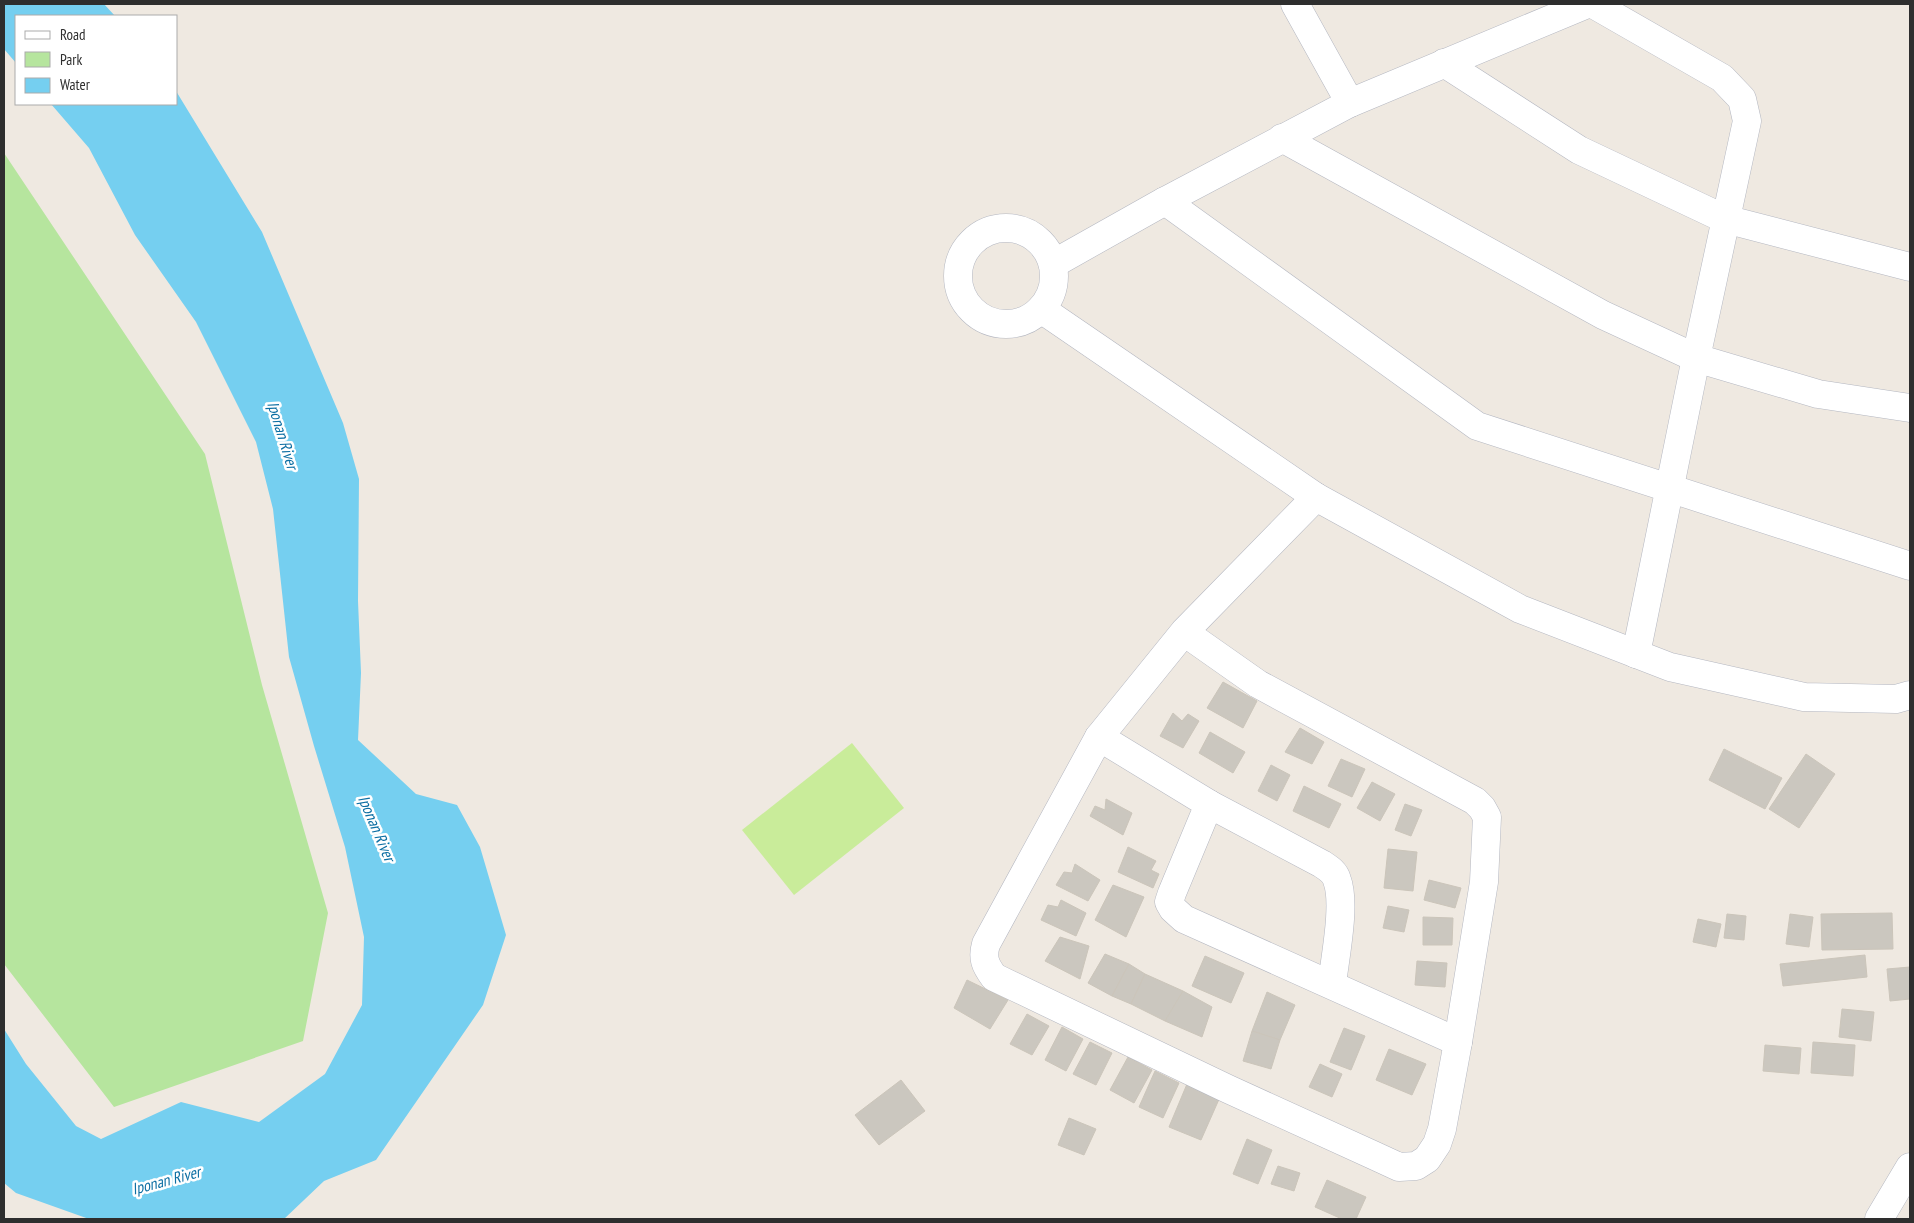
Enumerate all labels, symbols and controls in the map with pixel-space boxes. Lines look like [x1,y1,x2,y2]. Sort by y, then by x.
legend [15,15,178,105]
text: Road [60,25,86,44]
text: Park [60,50,82,69]
text: Water [60,75,91,94]
water label: Iponan River [263,399,304,474]
water label: Iponan River [354,792,401,866]
water label: Iponan River [130,1161,205,1199]

